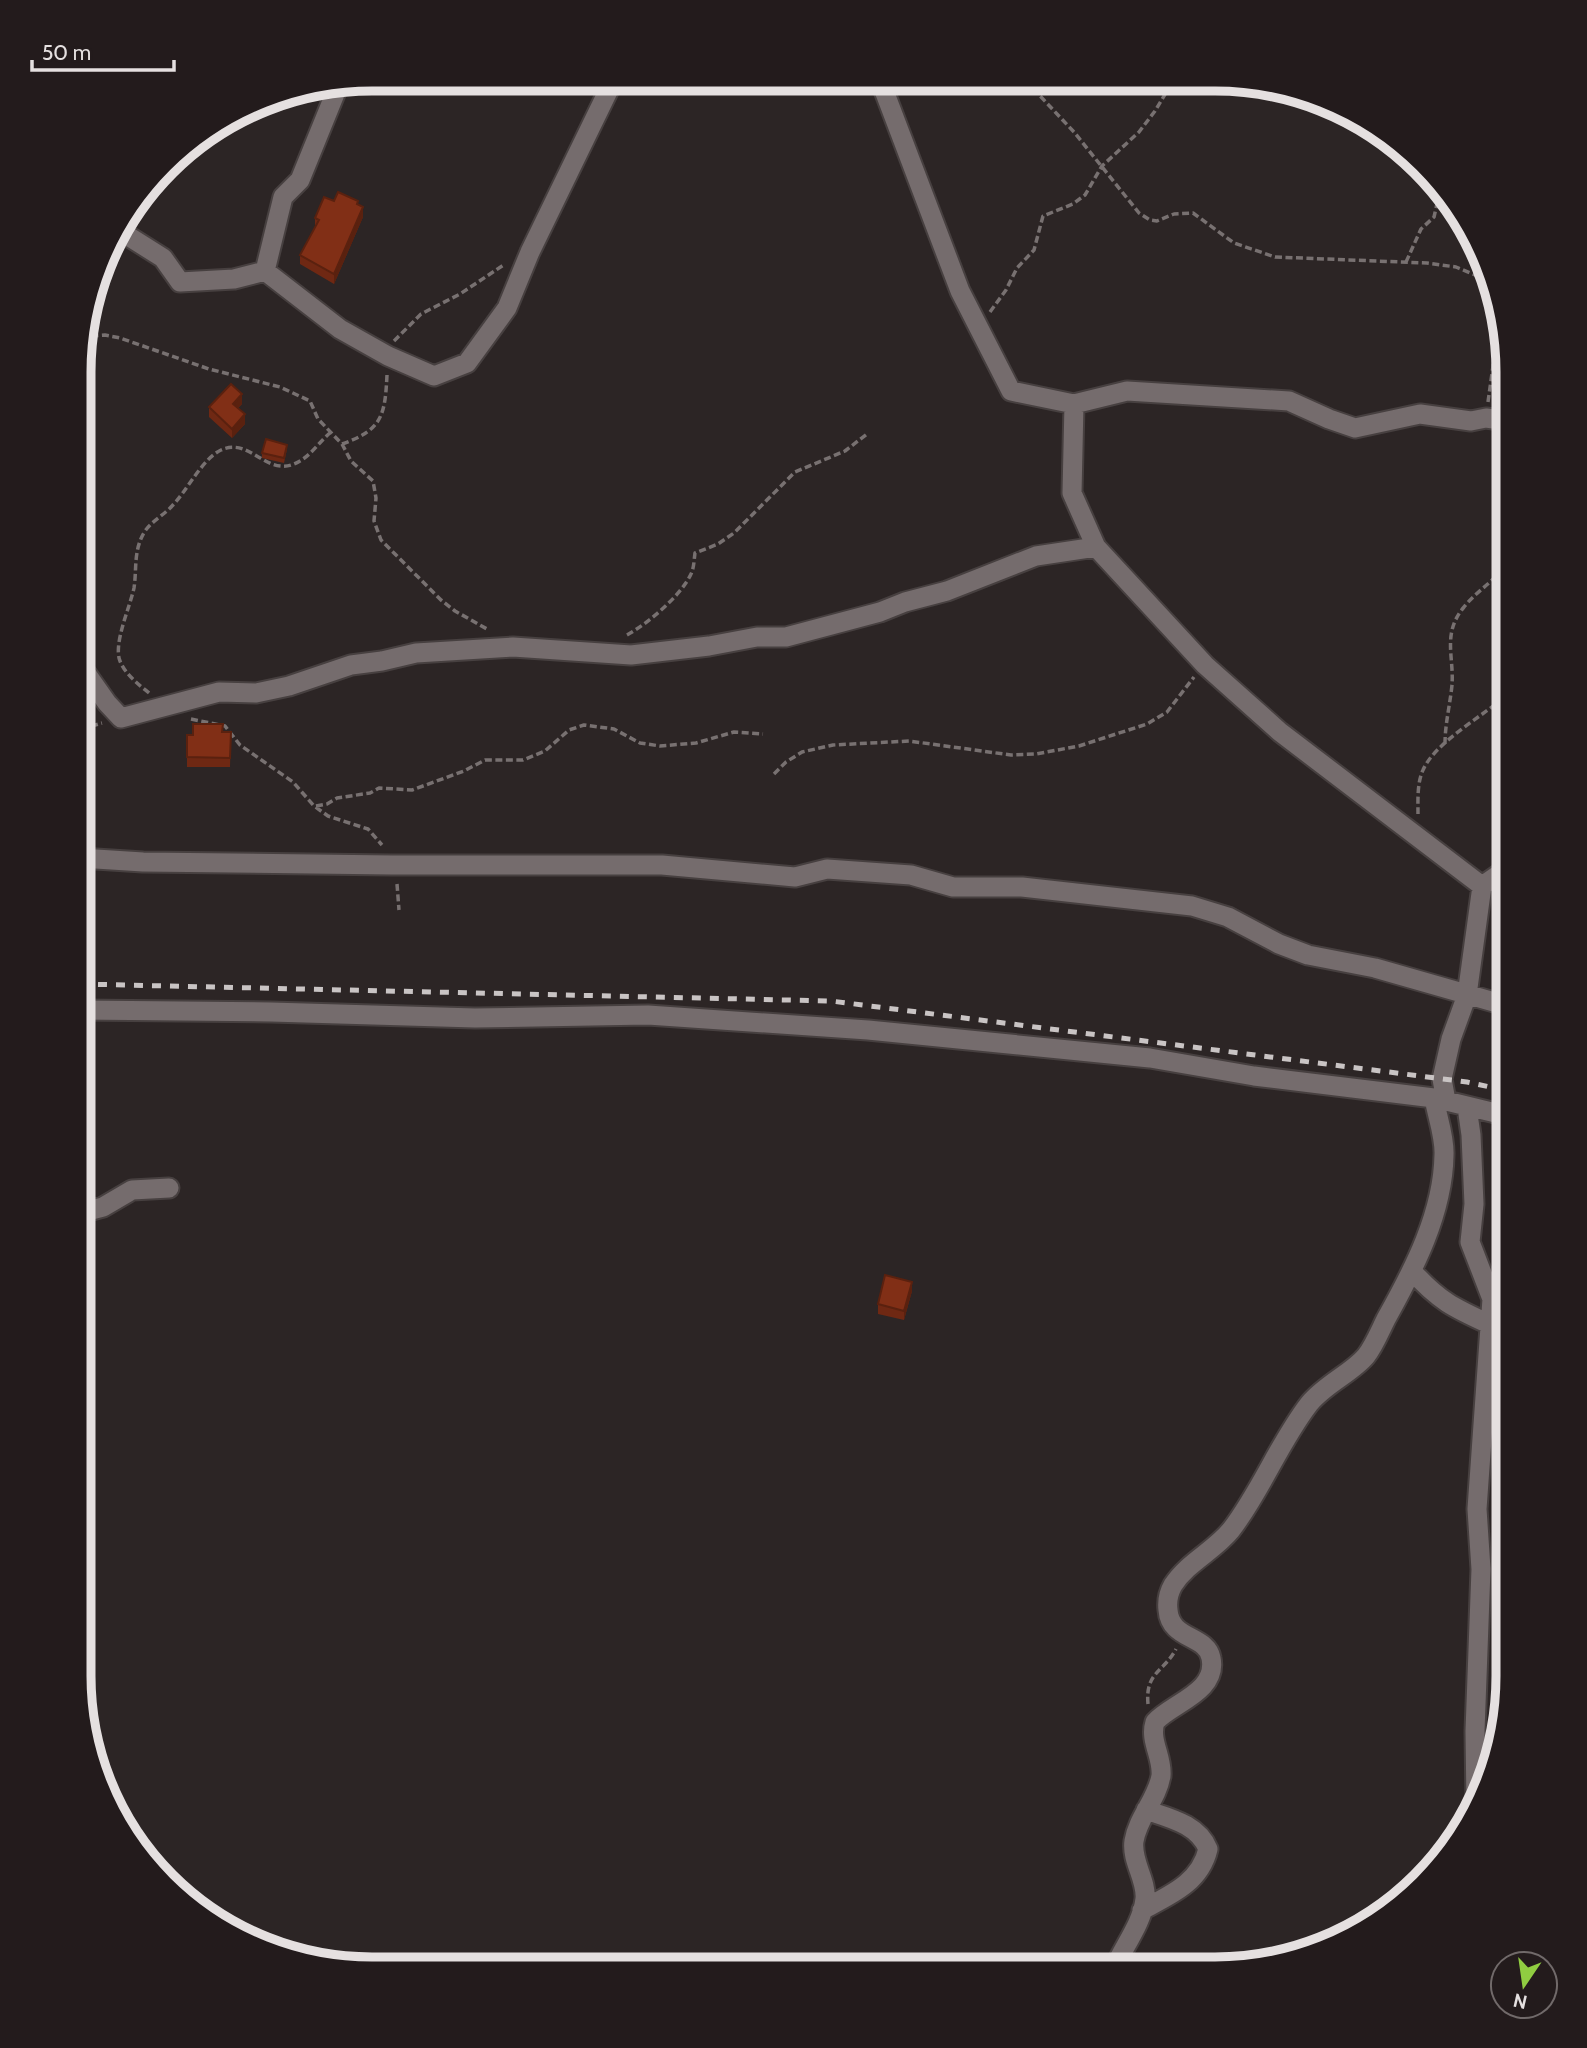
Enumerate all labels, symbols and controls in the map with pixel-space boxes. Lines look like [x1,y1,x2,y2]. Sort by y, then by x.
scale bar [32,28,173,72]
text: 50 m [42,40,91,65]
north arrow [1489,1950,1559,2020]
text: N [1511,1988,1529,2014]

